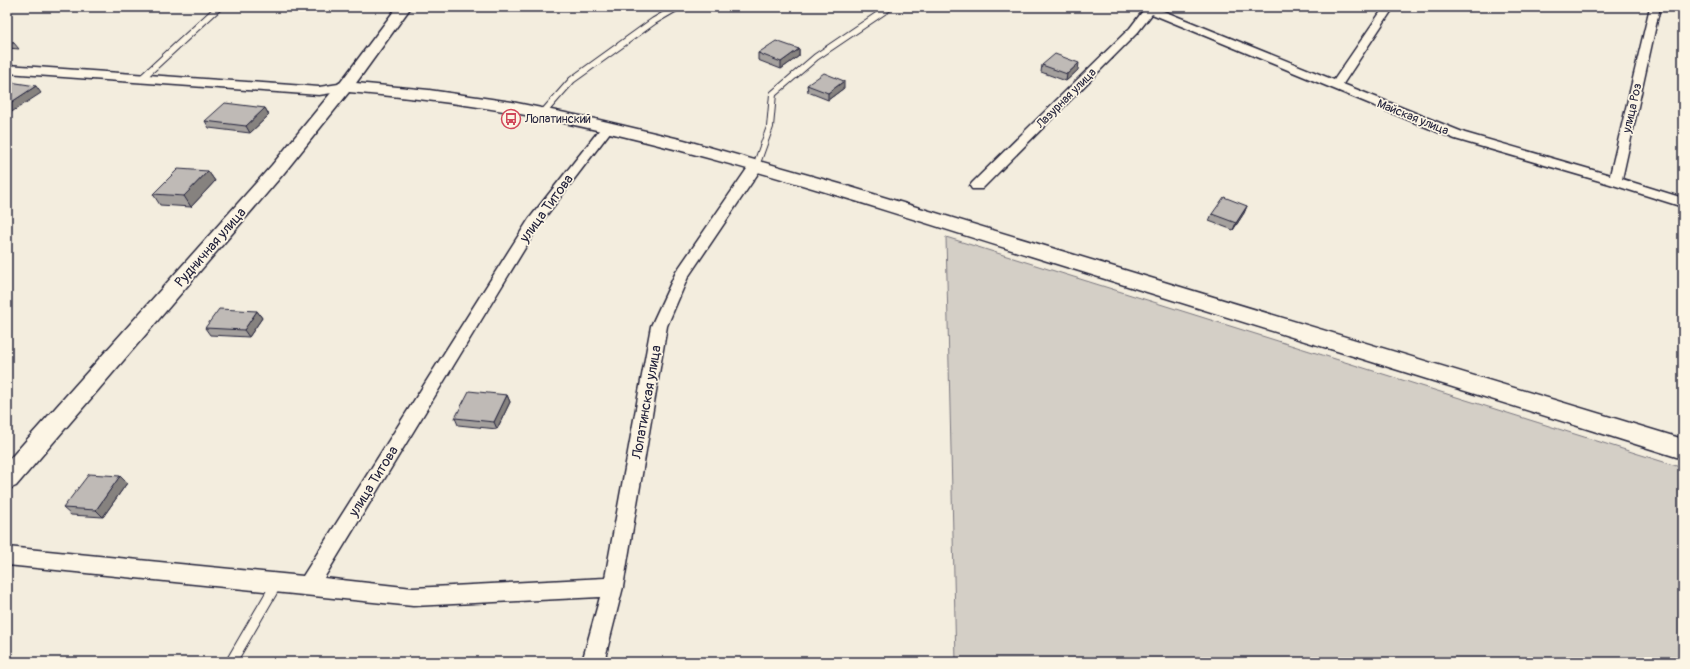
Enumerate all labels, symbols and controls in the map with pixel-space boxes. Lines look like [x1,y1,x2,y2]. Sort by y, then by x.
street label: Лазурная улица [1032,65,1100,132]
street label: улица Роз [1619,82,1646,135]
street label: Майская улица [1375,96,1451,139]
bus stop icon: Лопатинский [500,108,522,130]
place label: Лопатинский [524,112,591,127]
street label: улица Титова [515,171,577,246]
street label: Рудничная улица [171,204,249,290]
street label: Лопатинская улица [628,344,665,461]
street label: улица Титова [345,443,402,520]

